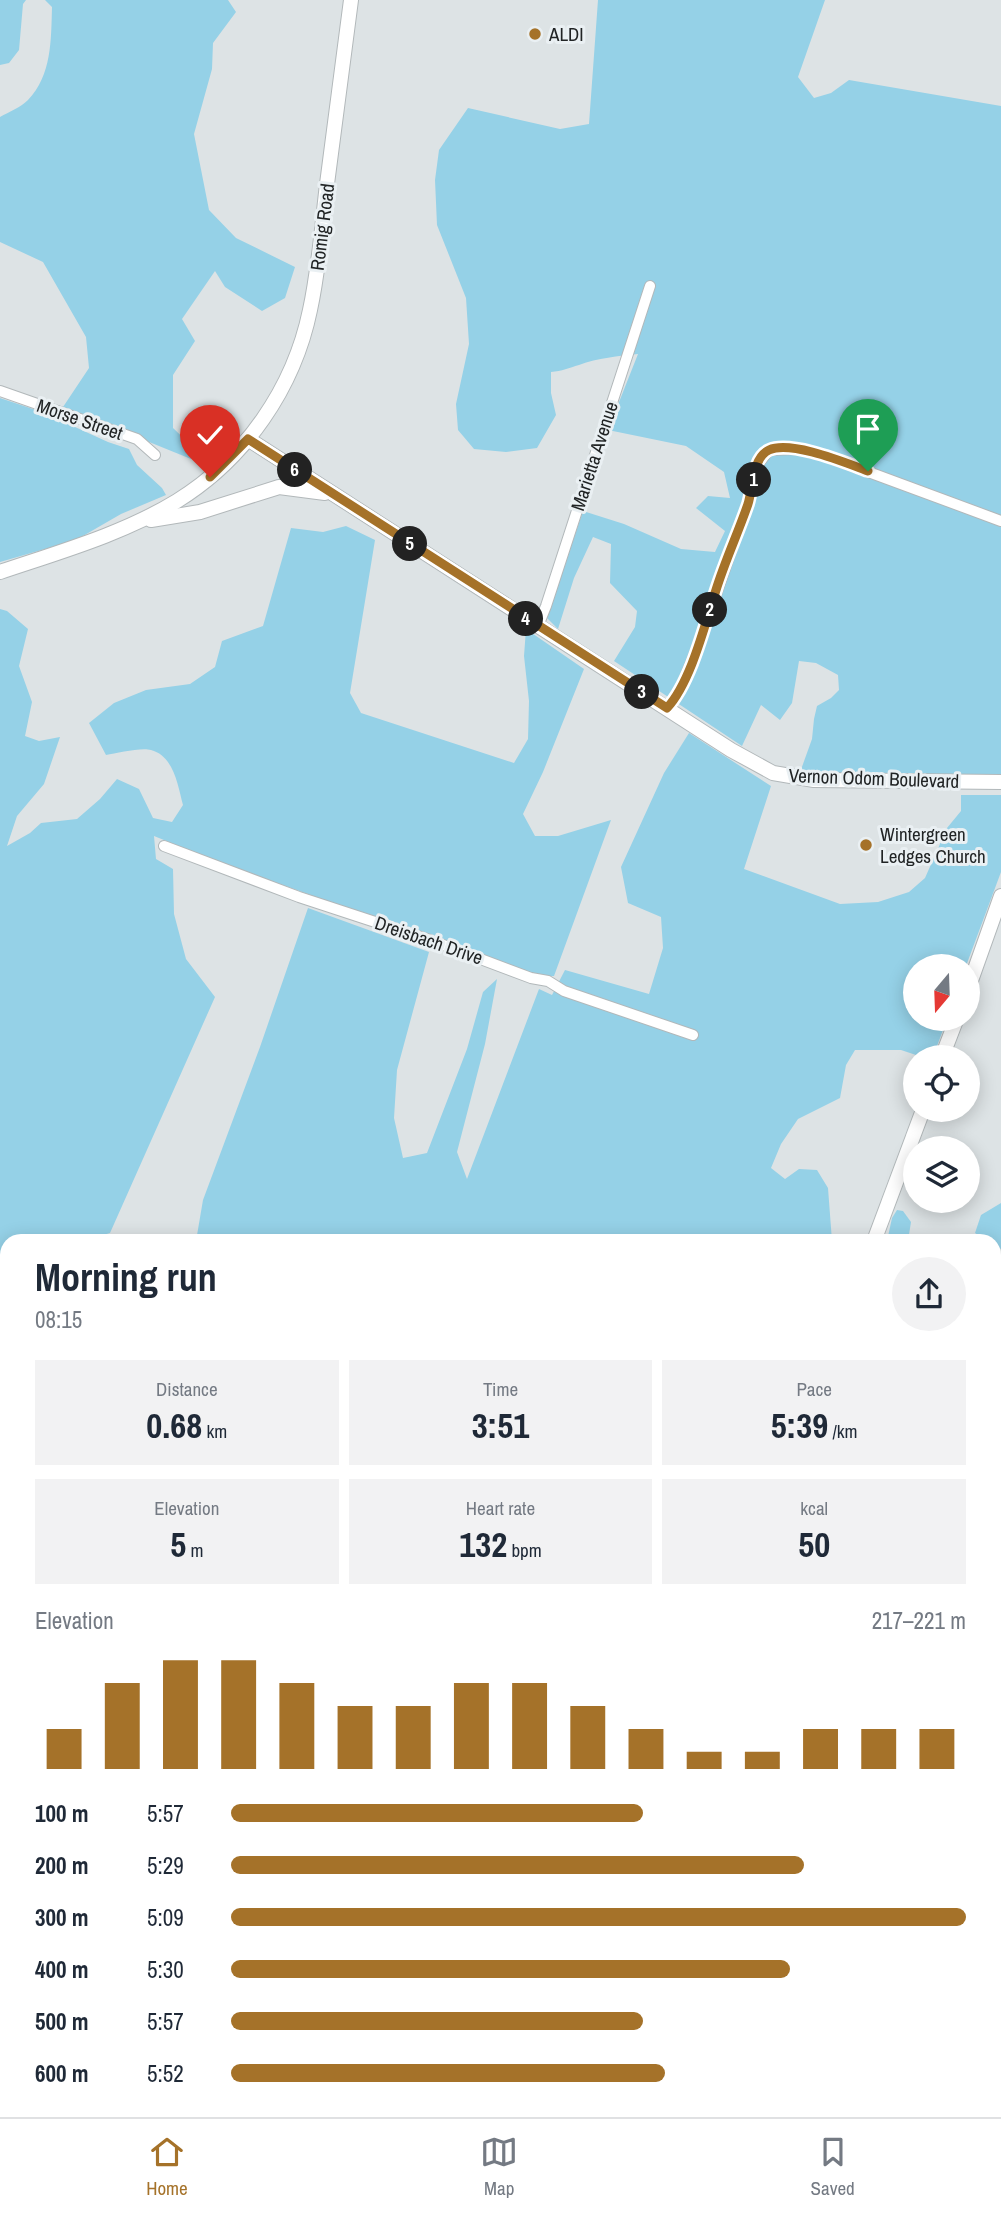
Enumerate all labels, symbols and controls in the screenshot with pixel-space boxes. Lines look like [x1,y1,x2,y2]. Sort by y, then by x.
place label: ALDI [548,21,584,47]
marker: ALDI [527,26,543,42]
street label: Romig Road [304,182,340,272]
street label: Morse Street [34,392,127,446]
street label: Marietta Avenue [564,398,624,514]
pin [838,399,898,471]
pin [180,405,240,477]
icon: arrive [849,410,887,448]
icon: check [191,416,229,454]
pin: 6 [278,452,312,488]
text: 6 [290,456,299,482]
pin: 1 [736,462,772,498]
text: 1 [749,466,758,492]
pin: 5 [392,526,428,562]
text: 5 [405,530,414,556]
pin: 2 [692,592,728,628]
text: 2 [705,596,714,622]
pin: 4 [508,602,544,636]
text: 4 [521,605,530,631]
pin: 3 [624,674,660,710]
text: 3 [637,678,646,704]
street label: Vernon Odom Boulevard [788,762,960,794]
place label: Wintergreen Ledges Church [880,821,986,869]
marker: Wintergreen Ledges Church [858,837,874,853]
street label: Dreisbach Drive [372,909,486,971]
north arrow [903,954,980,1031]
map controls [903,954,980,1213]
button: locate [903,1045,980,1122]
button: layers [903,1136,980,1213]
text: Morning run [35,1252,217,1303]
button: share [892,1257,966,1331]
text: 08:15 [35,1304,82,1335]
text: Distance [156,1376,218,1402]
text: Time [483,1376,518,1402]
text: Pace [796,1376,832,1402]
text: 0.68 [146,1402,202,1449]
text: 3:51 [472,1402,529,1449]
text: 5:39 [771,1402,828,1449]
text: km [202,1418,227,1444]
text: /km [828,1418,858,1444]
text: Elevation [154,1495,219,1521]
text: Heart rate [466,1495,535,1521]
text: kcal [800,1495,828,1521]
text: 5 [170,1521,186,1568]
text: 132 [459,1521,507,1568]
text: 50 [798,1521,830,1568]
text: m [186,1537,203,1563]
text: bpm [507,1537,542,1563]
text: Elevation [35,1605,114,1636]
text: 217–221 m [872,1605,966,1636]
text: 100 m [35,1798,88,1829]
text: 5:57 [147,1798,184,1829]
text: 200 m [35,1850,88,1881]
text: 5:29 [147,1850,184,1881]
text: 300 m [35,1902,88,1933]
text: 5:09 [147,1902,184,1933]
text: 400 m [35,1954,88,1985]
text: 5:30 [147,1954,184,1985]
text: 500 m [35,2006,88,2037]
text: 5:57 [147,2006,184,2037]
text: 600 m [35,2058,88,2089]
text: 5:52 [147,2058,184,2089]
tab: Home [146,2133,188,2201]
tab: Map [480,2133,518,2201]
tab: Saved [811,2133,855,2201]

